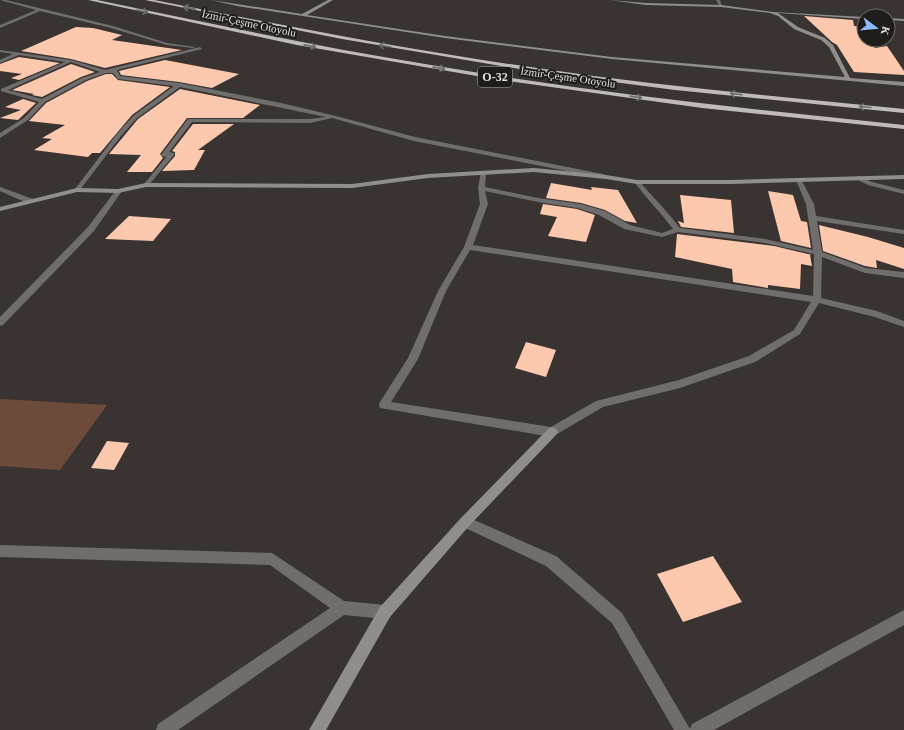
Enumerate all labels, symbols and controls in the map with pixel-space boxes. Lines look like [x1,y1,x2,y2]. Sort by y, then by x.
one-way arrow [183,4,196,12]
one-way arrow [135,7,148,15]
street label: İzmir-Çeşme Otoyolu [201,7,298,39]
north arrow [856,8,896,48]
text: K [879,25,893,37]
one-way arrow [304,42,317,50]
one-way arrow [379,42,392,50]
one-way arrow [432,64,445,72]
street label: İzmir-Çeşme Otoyolu [520,64,617,90]
road number: O-32 [478,67,512,87]
one-way arrow [730,90,743,98]
one-way arrow [629,93,642,101]
one-way arrow [859,103,872,111]

